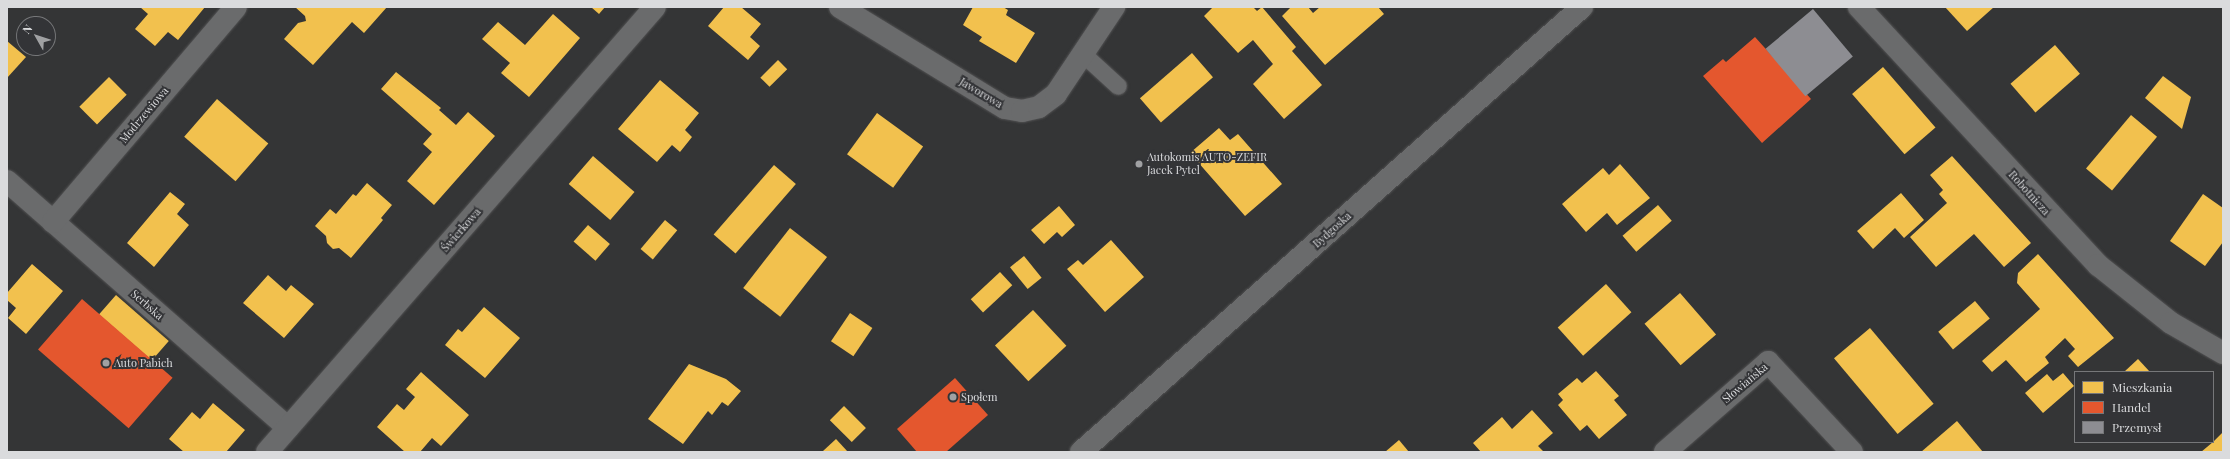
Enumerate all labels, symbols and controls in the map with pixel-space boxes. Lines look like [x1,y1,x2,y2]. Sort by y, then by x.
north arrow [16,16,56,56]
text: N [19,21,35,37]
street label: Jaworowa [957,75,1005,111]
street label: Modrzewiowa [117,84,171,146]
place label: Autokomis AUTO-ZEFIR Jacek Pytel [1147,151,1267,177]
marker: Autokomis AUTO-ZEFIR Jacek Pytel [1134,159,1144,169]
street label: Robotnicza [2006,168,2052,218]
street label: Świerkowa [438,206,484,254]
street label: Bydgoska [1310,210,1354,250]
street label: Serbska [128,287,166,323]
place label: Auto Pabich [114,356,173,370]
marker: Auto Pabich [101,358,111,368]
street label: Słowiańska [1720,360,1770,406]
legend [2074,371,2214,443]
text: Mieszkania [2112,379,2172,395]
place label: Społem [961,390,998,404]
marker: Społem [948,392,958,402]
text: Handel [2112,399,2151,415]
text: Przemysł [2112,419,2161,435]

